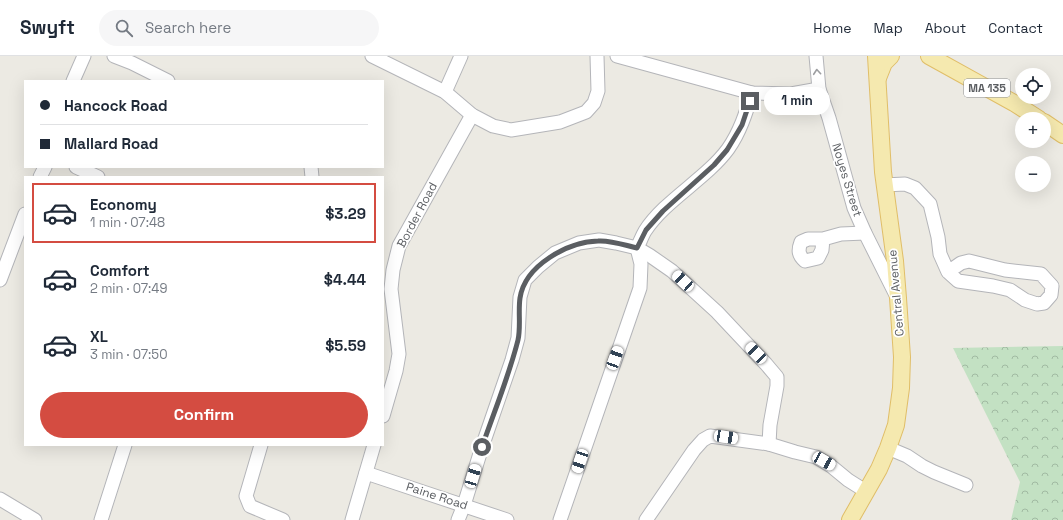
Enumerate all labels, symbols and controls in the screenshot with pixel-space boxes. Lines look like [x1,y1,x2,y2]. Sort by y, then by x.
search box [99,10,379,46]
text: Swyft [20,15,75,40]
icon: search [113,17,135,39]
text: Search here [145,18,231,37]
text: Home [813,19,851,37]
text: Map [873,19,903,37]
text: About [925,19,966,37]
text: Contact [988,19,1043,37]
map controls [1015,68,1051,192]
button: locate [1015,68,1051,104]
one-way arrow [813,69,822,75]
road number: MA 135 [964,79,1010,97]
callout: 1 min [764,87,830,115]
route end [741,92,759,110]
text: 1 min [781,92,813,109]
text: Hancock Road [64,96,168,115]
button: + [1015,112,1051,148]
text: Mallard Road [64,134,158,153]
street label: Noyes Street [828,141,866,219]
button: − [1015,156,1051,192]
street label: Border Road [393,180,441,250]
icon: car [42,195,78,231]
text: Economy [90,195,157,214]
text: $3.29 [325,204,366,223]
text: 1 min · 07:48 [90,214,165,231]
street label: Central Avenue [884,249,908,337]
icon: car [42,261,78,297]
text: Comfort [90,261,150,280]
car [670,268,696,294]
text: $4.44 [324,270,366,289]
text: 2 min · 07:49 [90,280,167,297]
icon: car [42,327,78,363]
text: XL [90,327,108,346]
text: $5.59 [325,336,366,355]
car [743,340,769,366]
car [605,345,625,371]
text: 3 min · 07:50 [90,346,167,363]
button: Confirm [40,392,368,438]
car [713,429,739,445]
route start [473,438,491,456]
car [570,448,590,474]
car [811,450,837,472]
car [464,463,482,489]
street label: Paine Road [404,479,470,513]

